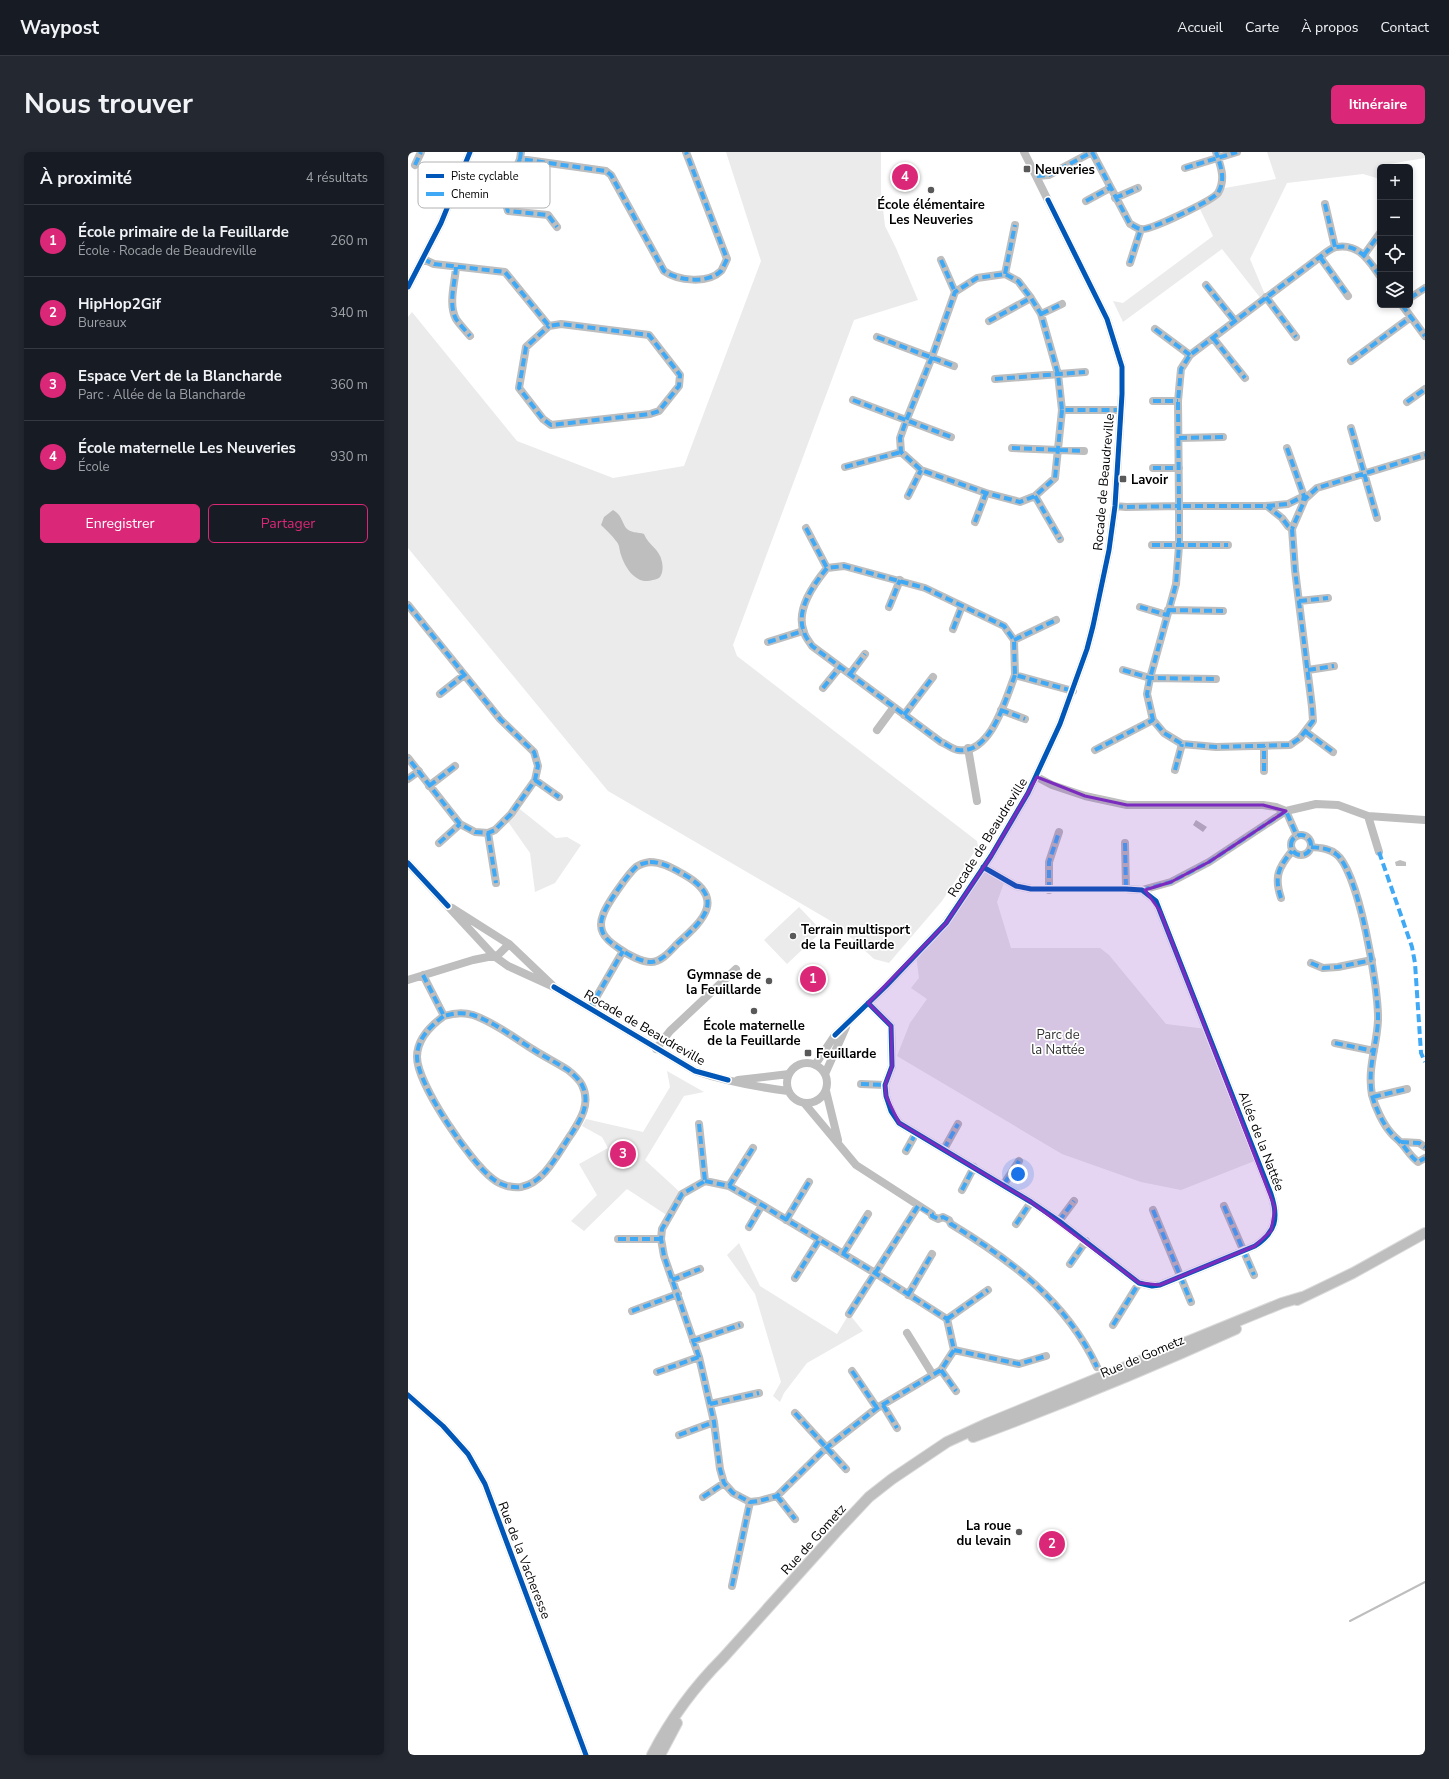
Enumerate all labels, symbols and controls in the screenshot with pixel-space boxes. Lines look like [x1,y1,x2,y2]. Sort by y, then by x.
text: Waypost [20,15,99,41]
text: Accueil [1177,18,1223,37]
text: Carte [1245,18,1279,37]
text: À propos [1301,18,1359,37]
text: Contact [1381,18,1429,37]
text: Nous trouver [24,85,193,123]
button: Itinéraire [1331,85,1425,124]
place label: Neuveries [1035,161,1095,179]
legend [418,162,550,208]
pin: 4 [892,162,918,192]
marker: Neuveries [1022,164,1032,174]
map controls [1377,164,1413,308]
button: + [1377,164,1413,200]
text: À proximité [40,167,132,190]
text: 4 résultats [306,169,368,187]
text: Piste cyclable [451,169,519,184]
marker: École élémentaire Les Neuveries [926,185,936,195]
text: Chemin [451,187,489,202]
place label: École élémentaire Les Neuveries [877,196,985,229]
button: − [1377,200,1413,236]
text: École primaire de la Feuillarde [78,222,289,242]
text: 1 [49,232,57,250]
text: 260 m [330,232,368,250]
button: locate [1377,236,1413,272]
text: École · Rocade de Beaudreville [78,242,256,260]
button: layers [1377,272,1413,308]
text: HipHop2Gif [78,294,161,314]
text: 2 [49,304,57,322]
text: 340 m [330,304,368,322]
text: Bureaux [78,314,127,332]
text: Espace Vert de la Blancharde [78,366,282,386]
text: 3 [49,376,57,394]
text: 360 m [330,376,368,394]
text: Parc · Allée de la Blancharde [78,386,246,404]
street label: Rocade de Beaudreville [1089,413,1119,551]
text: École maternelle Les Neuveries [78,438,296,458]
text: 4 [49,448,57,466]
text: 930 m [330,448,368,466]
text: École [78,458,109,476]
place label: Lavoir [1131,471,1169,489]
marker: Lavoir [1118,474,1128,484]
button: Enregistrer [40,504,200,543]
button: Partager [208,504,368,543]
street label: Rocade de Beaudreville [944,774,1032,901]
place label: Terrain multisport de la Feuillarde [801,921,911,954]
marker: Terrain multisport de la Feuillarde [788,931,798,941]
pin: 1 [800,964,826,994]
place label: Gymnase de la Feuillarde [686,966,761,999]
marker: Gymnase de la Feuillarde [764,976,774,986]
street label: Rocade de Beaudreville [580,986,709,1070]
marker: École maternelle de la Feuillarde [749,1006,759,1016]
place label: École maternelle de la Feuillarde [703,1017,805,1050]
park label: Parc de la Nattée [1031,1026,1085,1059]
place label: Feuillarde [816,1045,876,1063]
marker: Feuillarde [803,1048,813,1058]
street label: Allée de la Nattée [1234,1089,1288,1194]
pin: 3 [610,1139,636,1169]
your location [1008,1164,1028,1184]
street label: Rue de Gometz [1098,1331,1187,1383]
street label: Rue de la Vacheresse [493,1499,555,1622]
street label: Rue de Gometz [777,1500,850,1579]
place label: La roue du levain [956,1517,1011,1550]
marker: La roue du levain [1014,1527,1024,1537]
pin: 2 [1039,1529,1065,1559]

